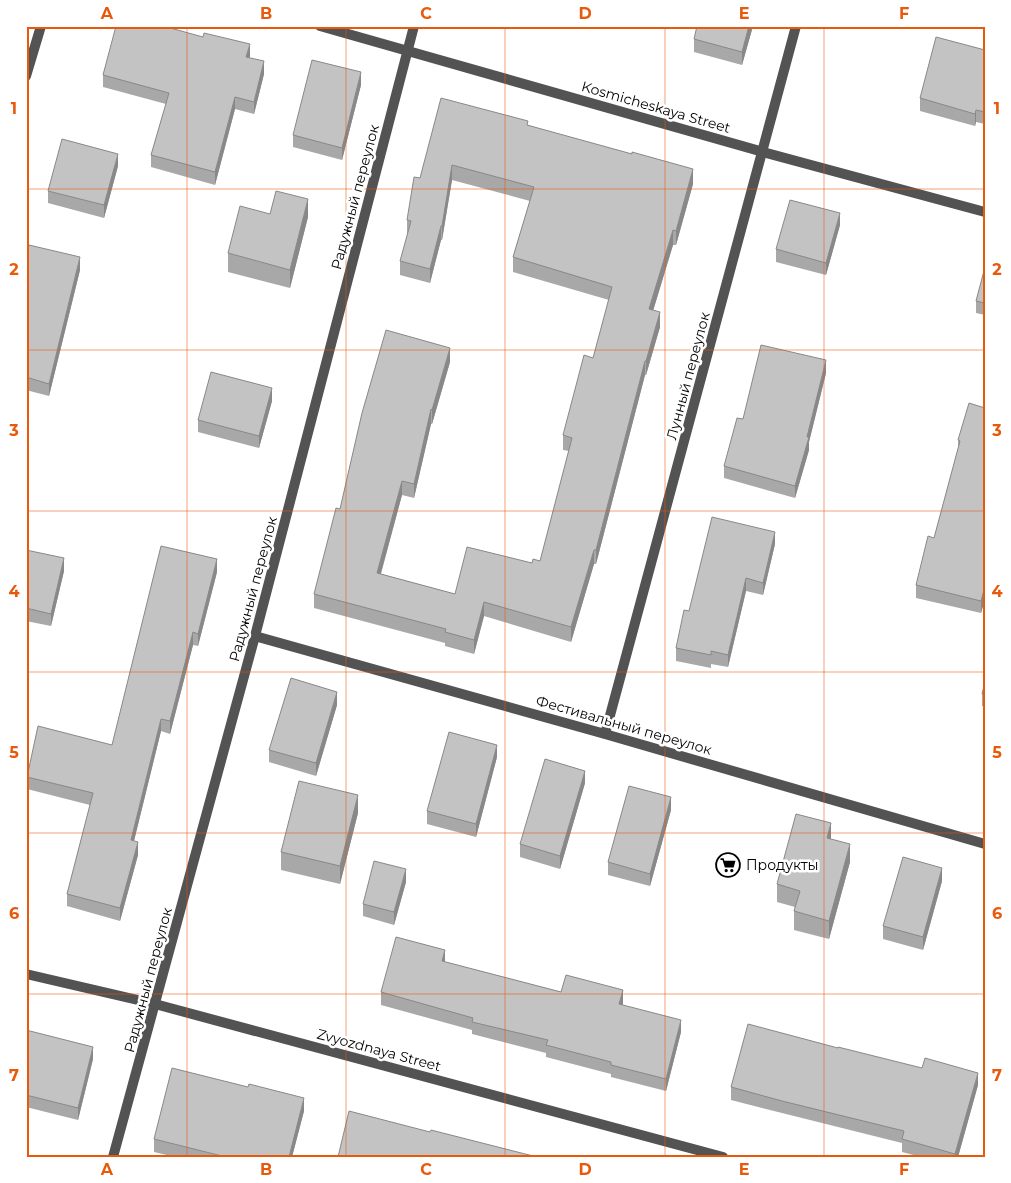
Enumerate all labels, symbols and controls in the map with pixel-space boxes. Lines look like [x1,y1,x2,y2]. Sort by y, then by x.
text: A [100,4,114,23]
text: B [260,4,272,23]
text: C [420,4,432,23]
text: D [578,4,592,23]
text: E [739,4,749,23]
text: F [899,4,909,23]
street label: Kosmicheskaya Street [579,77,733,137]
text: 1 [11,99,17,118]
text: 1 [994,99,1000,118]
street label: Радужный переулок [327,123,383,271]
text: 2 [9,260,19,279]
text: 2 [992,260,1002,279]
street label: Лунный переулок [662,310,714,442]
text: 3 [8,421,19,440]
text: 3 [991,421,1002,440]
street label: Радужный переулок [225,515,281,663]
text: 4 [8,582,20,601]
text: 4 [991,582,1003,601]
street label: Фестивальный переулок [534,691,714,759]
text: 5 [9,743,19,762]
text: 5 [992,743,1002,762]
supermarket icon: Продукты [715,852,741,878]
place label: Продукты [746,856,819,874]
text: 6 [9,904,19,923]
text: 6 [992,904,1002,923]
street label: Радужный переулок [120,906,176,1054]
street label: Zvyozdnaya Street [315,1025,443,1075]
text: 7 [9,1066,19,1085]
text: 7 [992,1066,1002,1085]
text: A [100,1160,114,1179]
text: B [260,1160,272,1179]
text: C [420,1160,432,1179]
text: D [578,1160,592,1179]
text: E [739,1160,749,1179]
text: F [899,1160,909,1179]

